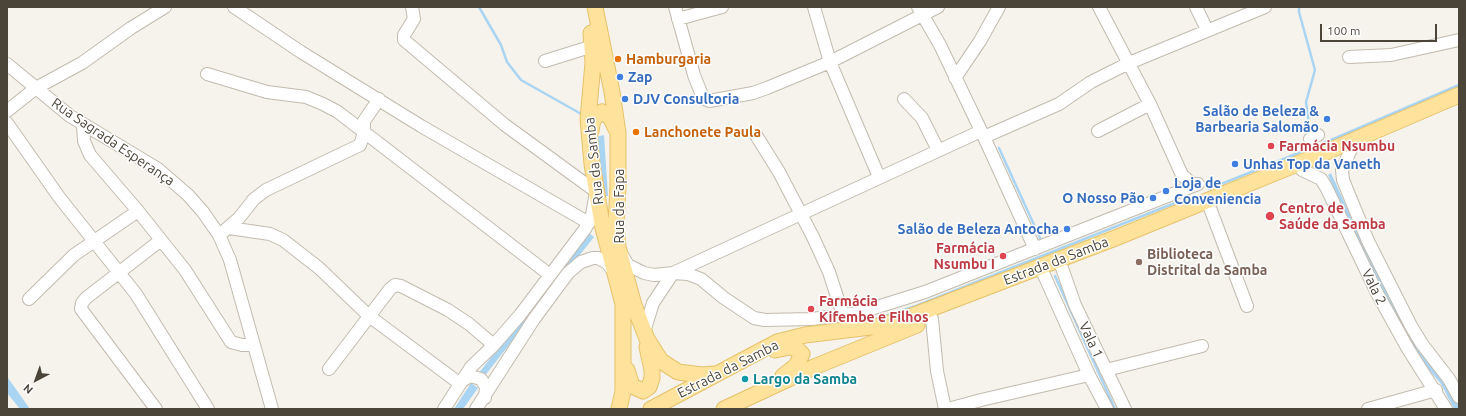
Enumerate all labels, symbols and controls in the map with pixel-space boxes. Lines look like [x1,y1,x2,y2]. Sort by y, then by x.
scale bar [1322,16,1439,42]
text: 100 m [1327,24,1360,37]
place label: Hamburgaria [626,51,711,67]
marker: Hamburgaria [613,54,623,64]
place label: Zap [628,69,652,85]
marker: Zap [615,72,625,82]
place label: DJV Consultoria [633,91,739,107]
marker: DJV Consultoria [620,94,630,104]
street label: Rua Sagrada Esperança [48,95,178,189]
place label: Salão de Beleza & Barbearia Salomão [1195,103,1319,136]
marker: Salão de Beleza & Barbearia Salomão [1322,114,1332,124]
street label: Rua da Samba [581,117,607,205]
place label: Lanchonete Paula [644,124,761,140]
marker: Lanchonete Paula [631,127,641,137]
place label: Farmácia Nsumbu [1279,138,1395,154]
marker: Farmácia Nsumbu [1266,141,1276,151]
place label: Unhas Top da Vaneth [1243,156,1381,172]
marker: Unhas Top da Vaneth [1230,159,1240,169]
street label: Rua da Fapa [611,168,627,244]
place label: Loja de Conveniencia [1174,175,1261,208]
marker: Loja de Conveniencia [1161,186,1171,196]
place label: O Nosso Pão [1062,190,1145,206]
marker: O Nosso Pão [1148,193,1158,203]
place label: Centro de Saúde da Samba [1279,200,1386,232]
marker: Centro de Saúde da Samba [1264,210,1276,222]
place label: Salão de Beleza Antocha [898,221,1059,237]
marker: Salão de Beleza Antocha [1062,224,1072,234]
street label: Estrada da Samba [1001,233,1111,289]
place label: Farmácia Nsumbu I [934,240,995,272]
place label: Biblioteca Distrital da Samba [1147,246,1267,278]
marker: Farmácia Nsumbu I [998,251,1008,261]
marker: Biblioteca Distrital da Samba [1134,257,1144,267]
street label: Vala 2 [1358,266,1390,308]
place label: Farmácia Kifembe e Filhos [819,293,929,326]
marker: Farmácia Kifembe e Filhos [806,304,816,314]
street label: Vala 1 [1075,319,1107,361]
street label: Estrada da Samba [675,336,781,402]
north arrow [16,360,56,400]
place label: Largo da Samba [753,371,857,387]
marker: Largo da Samba [740,374,750,384]
text: N [21,382,35,396]

